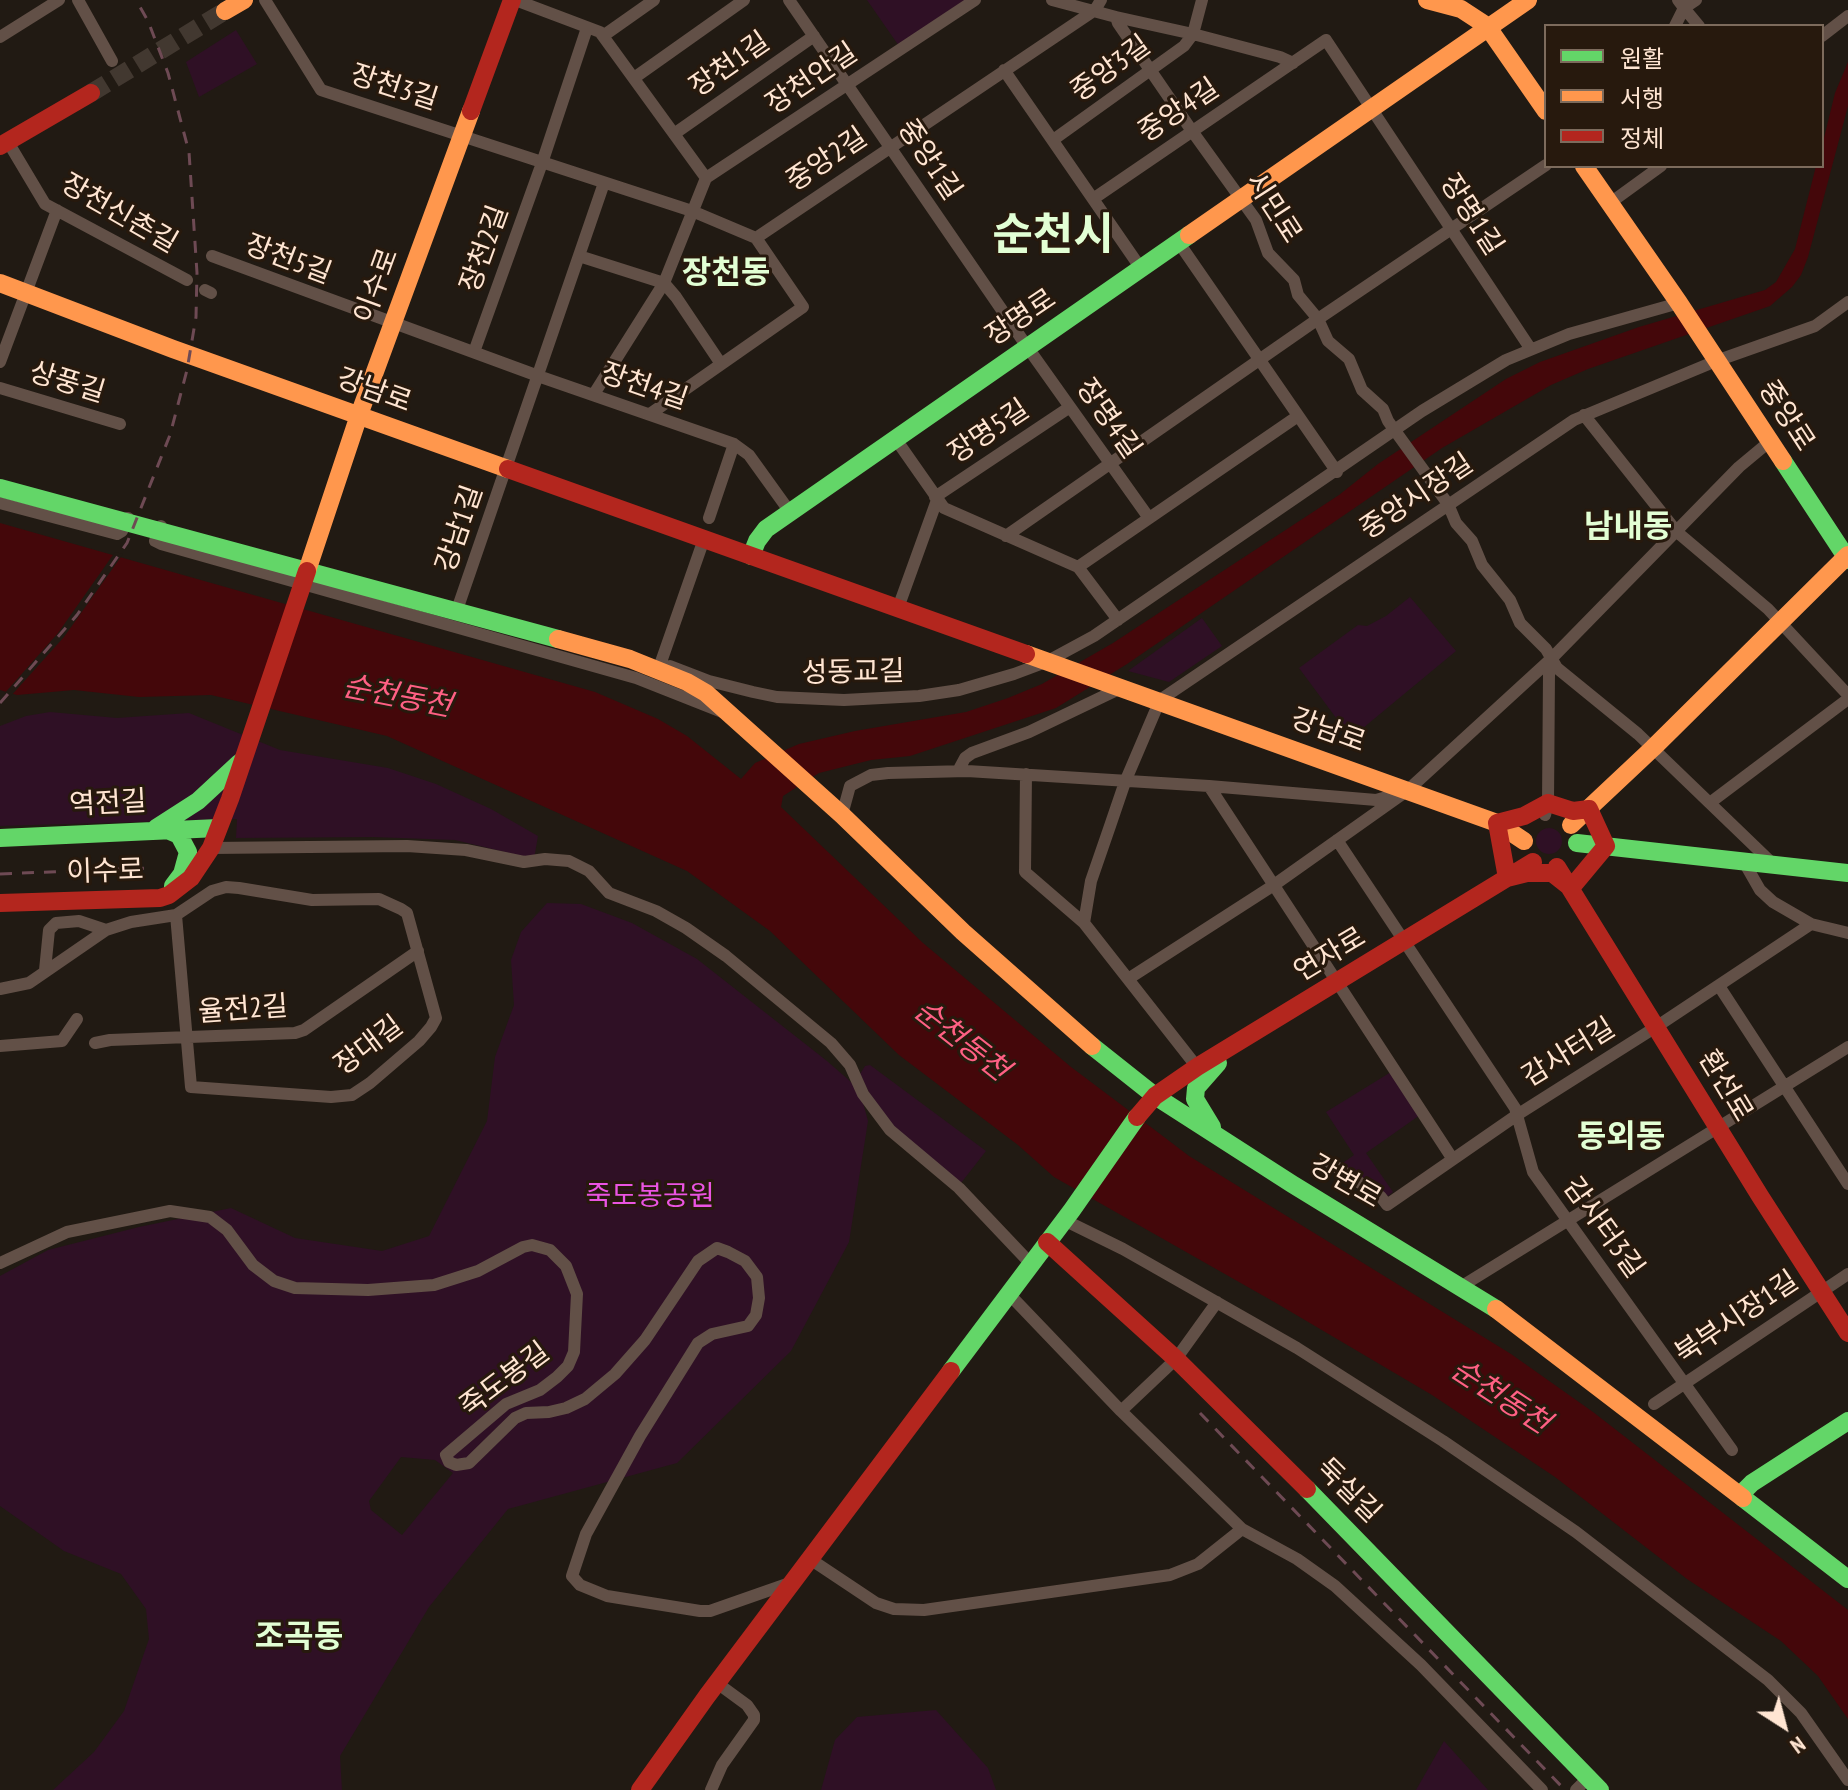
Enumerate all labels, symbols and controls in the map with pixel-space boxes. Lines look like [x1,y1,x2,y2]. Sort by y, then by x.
legend [1544,24,1824,168]
street label: 장천1길 [684,25,776,105]
street label: 중앙3길 [1065,29,1157,109]
street label: 장천안길 [760,36,864,122]
text: 원활 [1620,43,1664,74]
street label: 장천3길 [346,58,442,118]
street label: 중앙4길 [1132,72,1226,150]
text: 서행 [1620,83,1664,114]
street label: 중앙1길 [890,113,968,207]
street label: 중앙2길 [780,121,874,199]
text: 정체 [1620,123,1664,154]
street label: 시민로 [1238,166,1308,250]
street label: 장천신촌길 [55,167,183,261]
street label: 장명1길 [1432,168,1510,262]
street label: 장천2길 [454,201,516,297]
district label: 순천시 [992,210,1114,262]
street label: 장천5길 [240,228,336,292]
street label: 이수로 [348,244,406,328]
district label: 장천동 [682,255,770,293]
street label: 장명로 [980,282,1062,354]
street label: 상풍길 [25,356,109,410]
street label: 장천4길 [596,356,692,418]
street label: 강남로 [332,362,416,420]
street label: 장명4길 [1068,373,1148,465]
street label: 중앙로 [1751,374,1821,458]
street label: 장명5길 [942,393,1036,471]
street label: 중앙시장길 [1354,447,1480,547]
street label: 강남1길 [429,481,491,577]
district label: 남내동 [1584,509,1672,547]
street label: 성동교길 [801,655,905,691]
water label: 순천동천 [339,669,455,725]
street label: 강남로 [1286,702,1370,760]
street label: 역전길 [69,785,147,823]
street label: 이수로 [66,854,144,890]
street label: 연자로 [1288,921,1372,989]
street label: 율전2길 [197,990,289,1030]
water label: 순천동천 [906,993,1016,1089]
street label: 장대길 [328,1009,410,1083]
street label: 감사터길 [1516,1011,1622,1095]
street label: 환선로 [1691,1044,1759,1128]
district label: 동외동 [1577,1119,1665,1157]
street label: 강변로 [1303,1148,1387,1216]
street label: 감사터3길 [1555,1171,1651,1285]
park label: 죽도봉공원 [586,1180,714,1214]
street label: 북부시장1길 [1669,1265,1805,1371]
street label: 죽도봉길 [454,1336,556,1424]
water label: 순천동천 [1444,1352,1556,1442]
street label: 둑실길 [1309,1452,1387,1530]
district label: 조곡동 [255,1619,343,1657]
north arrow [1744,1686,1824,1766]
text: N [1785,1731,1811,1760]

